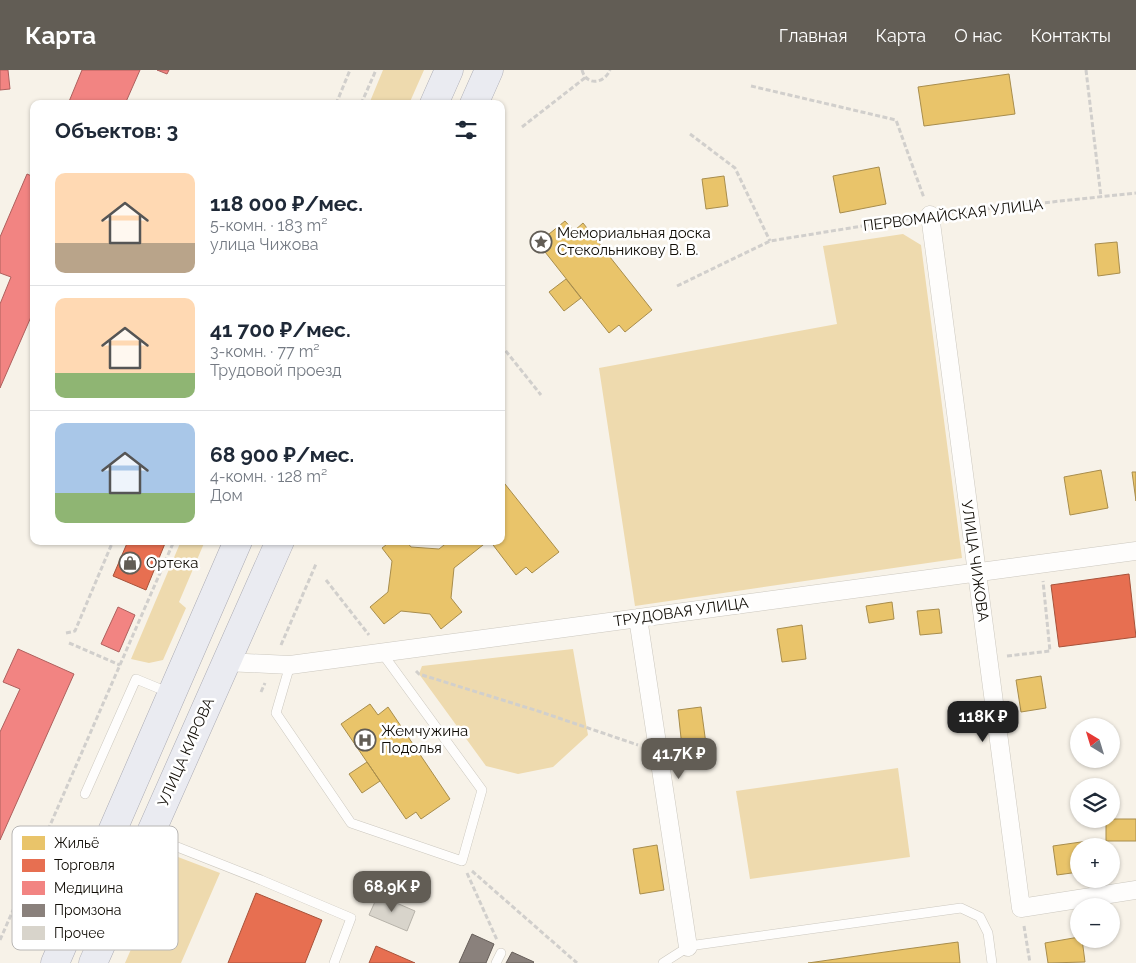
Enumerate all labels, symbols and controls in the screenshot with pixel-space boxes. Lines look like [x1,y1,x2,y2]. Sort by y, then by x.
text: Карта [25,21,96,50]
text: Главная [779,25,847,46]
text: Карта [875,25,926,46]
text: О нас [954,25,1002,46]
text: Контакты [1030,25,1111,46]
icon: filters [452,116,480,144]
text: Объектов: 3 [55,118,178,143]
text: 118 000 ₽/мес. [210,191,363,216]
icon: home [95,193,155,253]
street label: ПЕРВОМАЙСКАЯ УЛИЦА [862,195,1044,235]
text: 5-комн. · 183 m² [210,216,327,235]
place label: Мемориальная доска Стекольникову В. В. [557,224,711,259]
place icon: Мемориальная доска Стекольникову В. В. [529,230,553,254]
text: улица Чижова [210,235,319,254]
text: 41 700 ₽/мес. [210,317,351,342]
icon: home [95,318,155,378]
text: 3-комн. · 77 m² [210,342,320,361]
text: Трудовой проезд [210,361,342,380]
text: 68 900 ₽/мес. [210,442,354,467]
icon: home [95,443,155,503]
text: 4-комн. · 128 m² [210,467,327,486]
text: Дом [210,486,243,505]
street label: УЛИЦА ЧИЖОВА [958,499,992,623]
shop icon: Ортека [118,551,142,575]
place label: Ортека [146,554,198,572]
street label: ТРУДОВАЯ УЛИЦА [612,594,750,630]
street label: УЛИЦА КИРОВА [154,695,218,809]
pin: 118K ₽ [942,700,1024,743]
text: 118K ₽ [958,707,1008,726]
north arrow [1070,718,1120,768]
map controls [1070,718,1120,948]
place label: Жемчужина Подолья [381,722,468,757]
hospital icon: Жемчужина Подолья [353,728,377,752]
pin: 41.7K ₽ [633,738,725,780]
text: 41.7K ₽ [653,744,705,763]
button: layers [1070,778,1120,828]
legend [12,826,178,950]
text: Жильё [54,835,99,851]
button: + [1070,838,1120,888]
text: Торговля [54,857,115,873]
pin: 68.9K ₽ [346,870,438,913]
text: 68.9K ₽ [364,877,420,896]
text: Медицина [54,880,123,896]
button: − [1070,898,1120,948]
text: Промзона [54,902,121,918]
text: Прочее [54,925,105,941]

